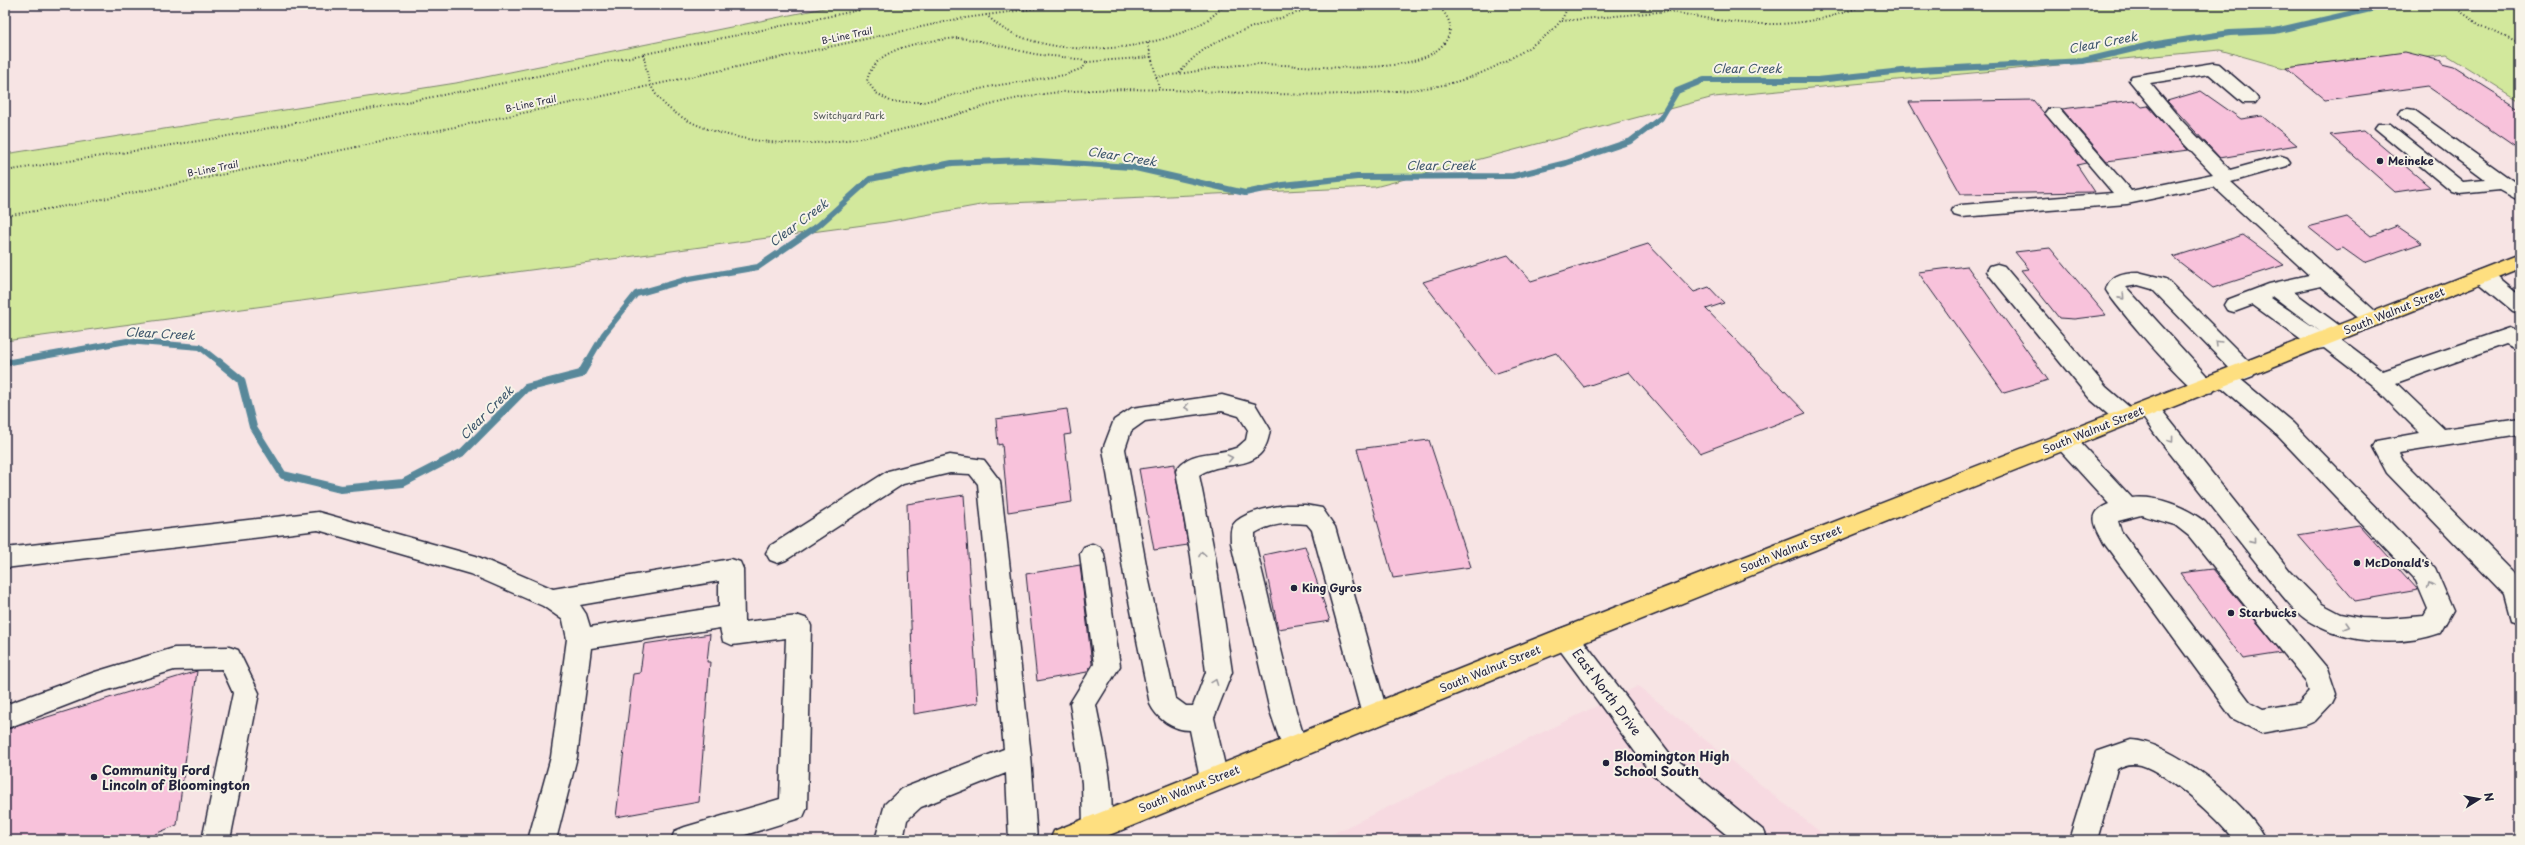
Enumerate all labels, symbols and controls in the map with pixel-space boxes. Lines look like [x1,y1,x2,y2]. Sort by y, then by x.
street label: B-Line Trail [820,23,873,47]
water label: Clear Creek [2067,26,2139,57]
water label: Clear Creek [1712,59,1783,77]
street label: B-Line Trail [504,91,557,115]
park label: Switchyard Park [813,108,885,122]
water label: Clear Creek [1086,142,1159,170]
place label: Meineke [2388,152,2434,169]
street label: B-Line Trail [186,156,239,180]
water label: Clear Creek [1406,156,1477,174]
marker: Meineke [2375,156,2385,166]
water label: Clear Creek [765,194,832,250]
street label: South Walnut Street [2341,282,2447,339]
one-way arrow [2118,293,2125,300]
water label: Clear Creek [125,322,196,344]
one-way arrow [2215,340,2223,348]
water label: Clear Creek [455,381,518,443]
street label: South Walnut Street [2040,401,2146,458]
one-way arrow [1184,403,1190,412]
one-way arrow [2166,436,2173,443]
one-way arrow [1227,454,1233,462]
street label: South Walnut Street [1738,520,1844,577]
one-way arrow [2248,537,2255,544]
one-way arrow [1198,551,1207,557]
place label: McDonald's [2365,554,2429,571]
marker: McDonald's [2352,558,2362,568]
place label: King Gyros [1302,579,1362,596]
one-way arrow [2427,582,2435,589]
marker: King Gyros [1289,583,1299,593]
place label: Starbucks [2239,604,2297,621]
marker: Starbucks [2226,608,2236,618]
one-way arrow [2344,621,2351,630]
street label: South Walnut Street [1437,640,1543,697]
street label: East North Drive [1568,644,1647,739]
one-way arrow [1211,678,1219,685]
place label: Bloomington High School South [1614,746,1730,780]
marker: Bloomington High School South [1601,758,1611,768]
place label: Community Ford Lincoln of Bloomington [102,760,250,794]
street label: South Walnut Street [1136,760,1242,817]
marker: Community Ford Lincoln of Bloomington [89,772,99,782]
north arrow [2459,779,2499,819]
text: N [2480,791,2499,803]

